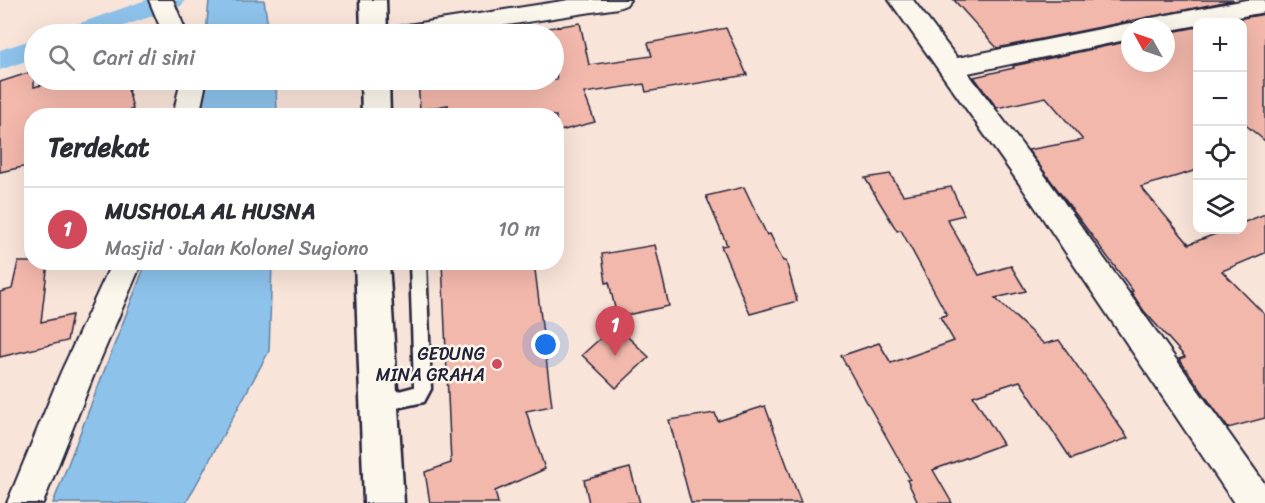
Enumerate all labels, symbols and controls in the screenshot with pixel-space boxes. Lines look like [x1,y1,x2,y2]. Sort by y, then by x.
north arrow [1121,18,1175,72]
map controls [1193,18,1247,234]
button: + [1193,18,1247,72]
search box [24,24,564,90]
text: Cari di sini [93,38,195,77]
icon: search [45,41,78,74]
button: − [1193,72,1247,126]
text: Terdekat [48,124,149,170]
button: locate [1193,126,1247,180]
button: layers [1193,180,1247,234]
text: MUSHOLA AL HUSNA [105,192,315,231]
text: 1 [63,212,72,247]
text: 10 m [498,212,540,247]
text: Masjid · Jalan Kolonel Sugiono [105,231,368,266]
pin: 1 [596,306,634,356]
your location [531,330,560,359]
place label: GEDUNG MINA GRAHA [376,338,486,391]
marker: GEDUNG MINA GRAHA [490,357,504,371]

